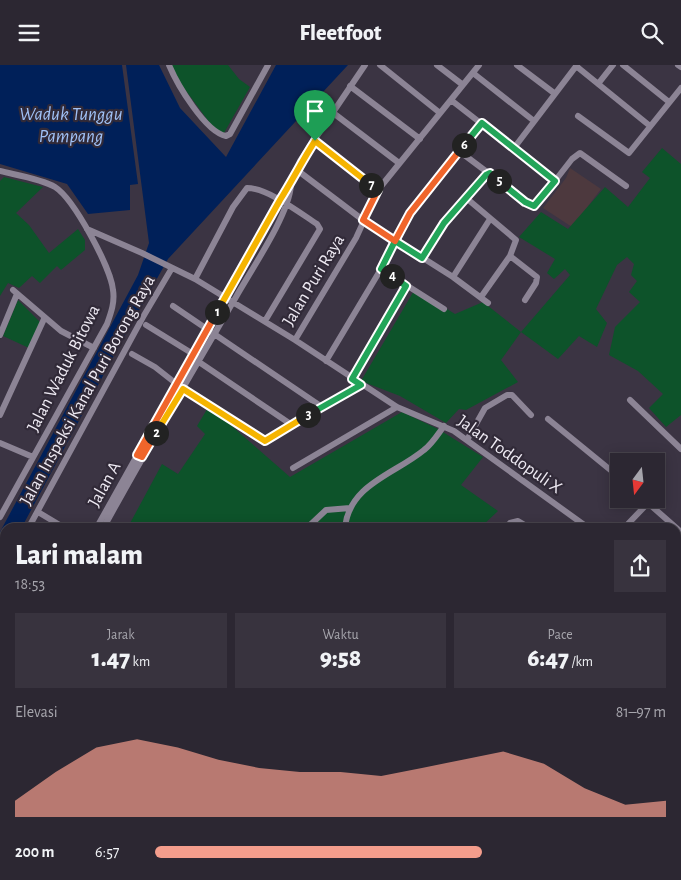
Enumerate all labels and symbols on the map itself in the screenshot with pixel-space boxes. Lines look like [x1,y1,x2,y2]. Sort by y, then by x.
pin [294,90,336,141]
water label: Waduk Tunggu Pampang [19,105,123,146]
pin: 6 [452,133,476,157]
pin: 5 [486,169,512,193]
pin: 7 [358,173,384,197]
street label: Jalan Puri Raya [280,232,348,329]
pin: 4 [380,263,404,289]
street label: Jalan Inspeksi Kanal Puri Borong Raya [17,273,159,508]
pin: 1 [204,299,230,325]
street label: Jalan Waduk Bitowa [24,302,104,435]
pin: 3 [296,403,320,427]
street label: Jalan Toddopuli X [454,412,565,498]
pin: 2 [144,421,168,445]
north arrow [610,453,665,507]
street label: Jalan A [85,458,125,510]

